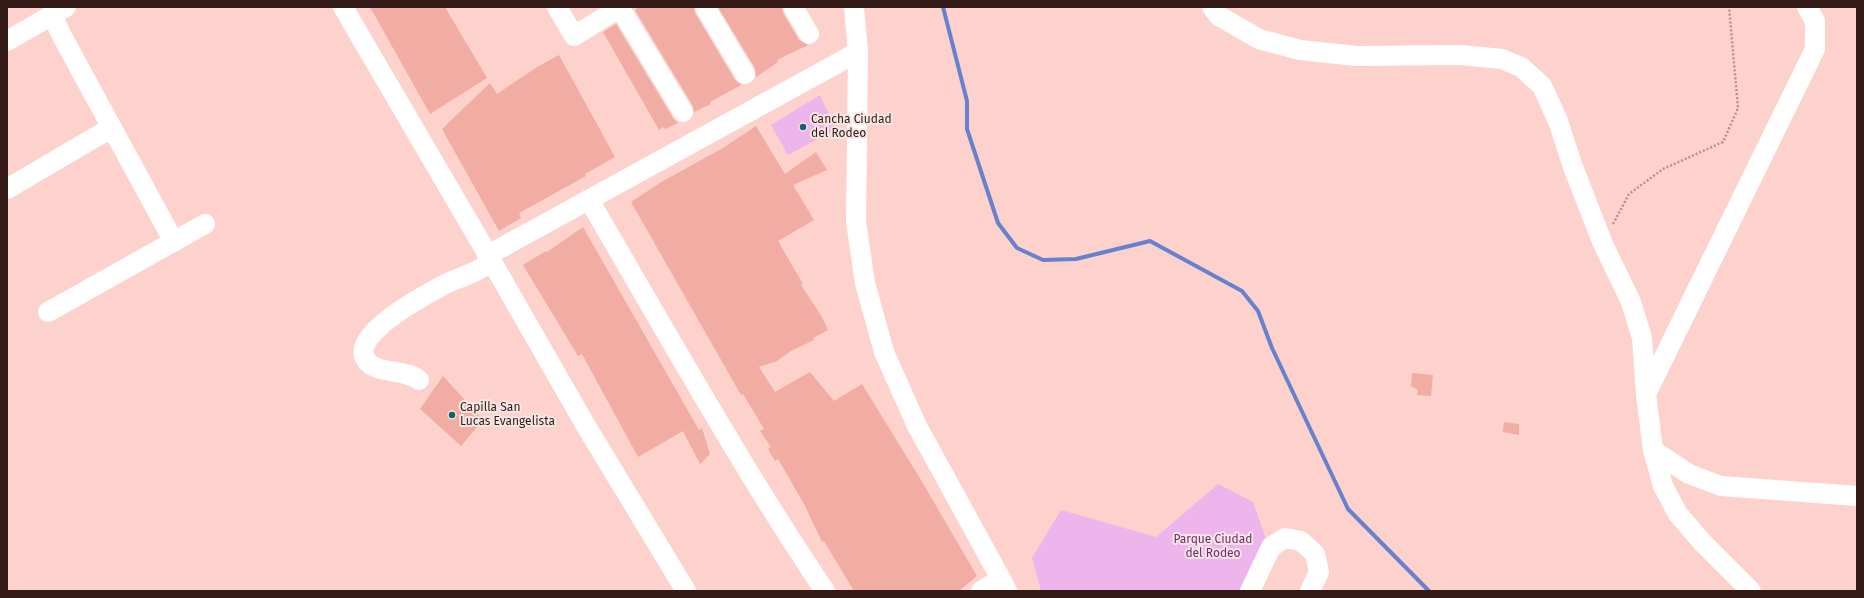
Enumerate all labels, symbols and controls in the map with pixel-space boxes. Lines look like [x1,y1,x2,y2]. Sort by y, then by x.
place label: Cancha Ciudad del Rodeo [811,113,892,141]
marker: Cancha Ciudad del Rodeo [798,122,808,132]
place label: Capilla San Lucas Evangelista [460,401,555,429]
marker: Capilla San Lucas Evangelista [447,410,457,420]
park label: Parque Ciudad del Rodeo [1174,533,1252,561]

